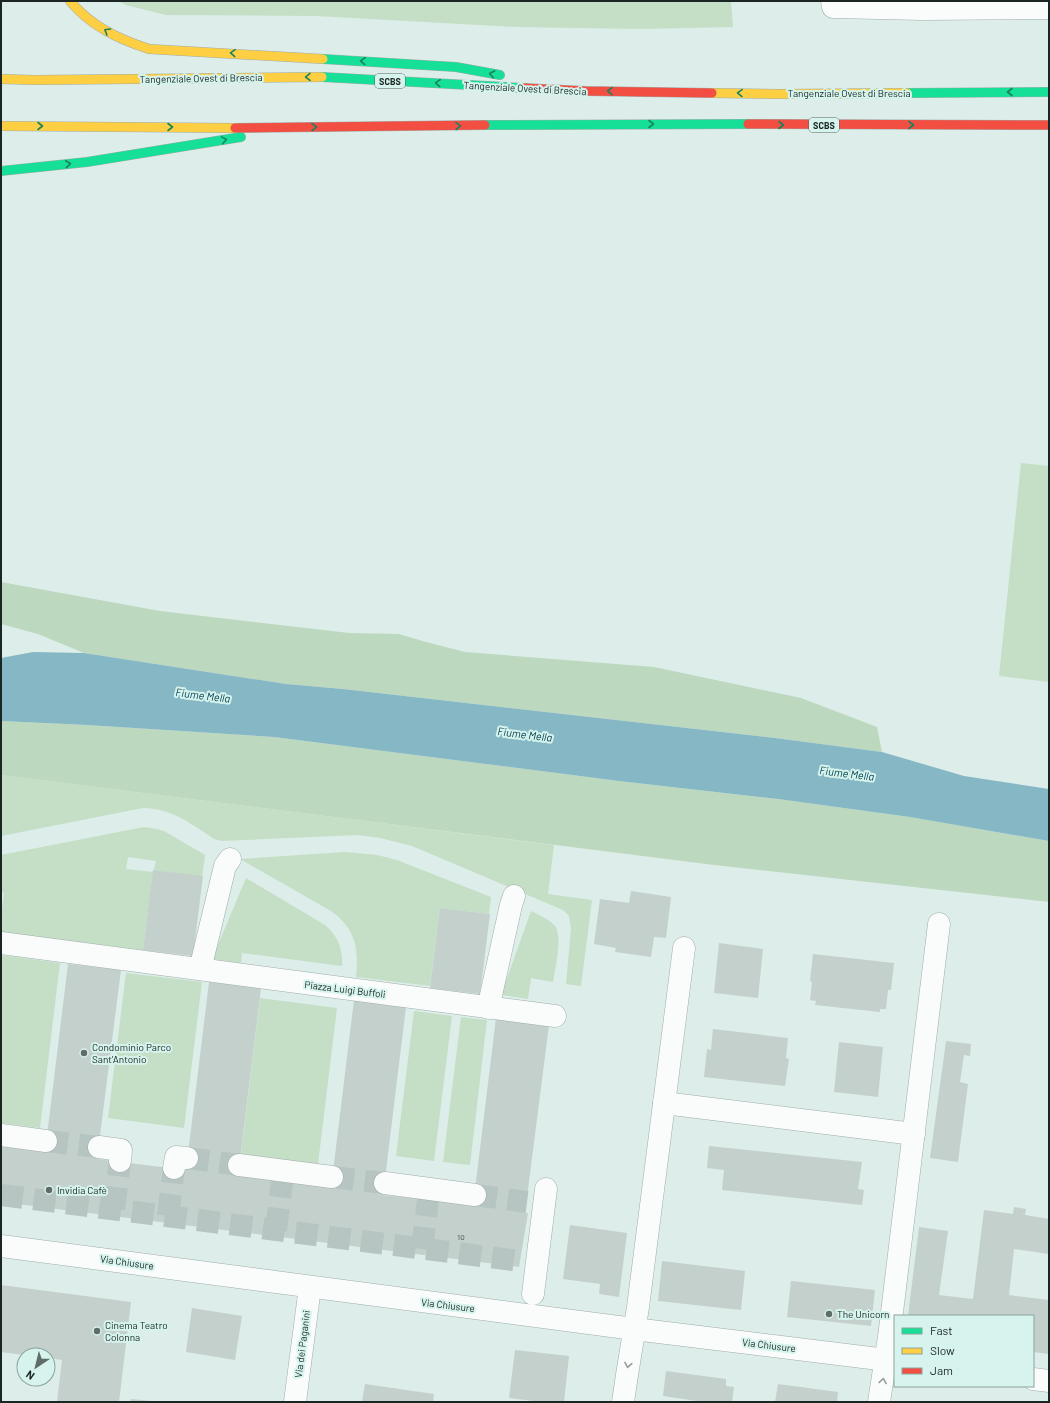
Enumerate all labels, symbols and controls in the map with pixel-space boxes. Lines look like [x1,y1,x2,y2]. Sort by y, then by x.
one-way arrow [104,29,111,36]
one-way arrow [230,49,236,58]
one-way arrow [360,57,366,66]
one-way arrow [489,70,495,78]
street label: Tangenziale Ovest di Brescia [139,71,263,85]
one-way arrow [305,73,311,81]
road number: SCBS [375,74,405,88]
one-way arrow [435,79,441,88]
street label: Tangenziale Ovest di Brescia [463,79,587,97]
one-way arrow [607,87,613,96]
street label: Tangenziale Ovest di Brescia [787,87,911,99]
one-way arrow [1007,88,1013,96]
one-way arrow [737,89,743,97]
road number: SCBS [809,118,839,132]
one-way arrow [648,120,654,128]
one-way arrow [778,120,784,129]
one-way arrow [908,121,914,129]
one-way arrow [37,122,43,130]
one-way arrow [455,122,461,130]
one-way arrow [167,123,173,131]
one-way arrow [311,123,317,131]
one-way arrow [221,137,227,145]
one-way arrow [65,160,71,169]
water label: Fiume Mella [175,685,231,705]
water label: Fiume Mella [497,724,553,744]
water label: Fiume Mella [819,763,875,783]
street label: Piazza Luigi Buffoli [304,978,386,1000]
place label: Condominio Parco Sant'Antonio [92,1041,171,1065]
marker: Condominio Parco Sant'Antonio [79,1048,89,1058]
place label: Invidia Cafè [57,1184,107,1196]
marker: Invidia Cafè [44,1185,54,1195]
house number: 10 [457,1232,465,1242]
street label: Via Chiusure [99,1252,155,1272]
street label: Via Chiusure [420,1296,476,1314]
place label: The Unicorn [837,1308,889,1320]
street label: Via dei Paganini [292,1309,312,1379]
marker: The Unicorn [824,1309,834,1319]
legend [894,1315,1034,1387]
place label: Cinema Teatro Colonna [105,1319,168,1343]
text: Fast [930,1323,953,1337]
marker: Cinema Teatro Colonna [92,1326,102,1336]
street label: Via Chiusure [741,1336,797,1354]
text: Slow [930,1343,955,1357]
north arrow [16,1347,56,1387]
one-way arrow [624,1362,633,1369]
text: Jam [930,1363,953,1377]
text: N [23,1368,37,1383]
one-way arrow [878,1378,887,1384]

